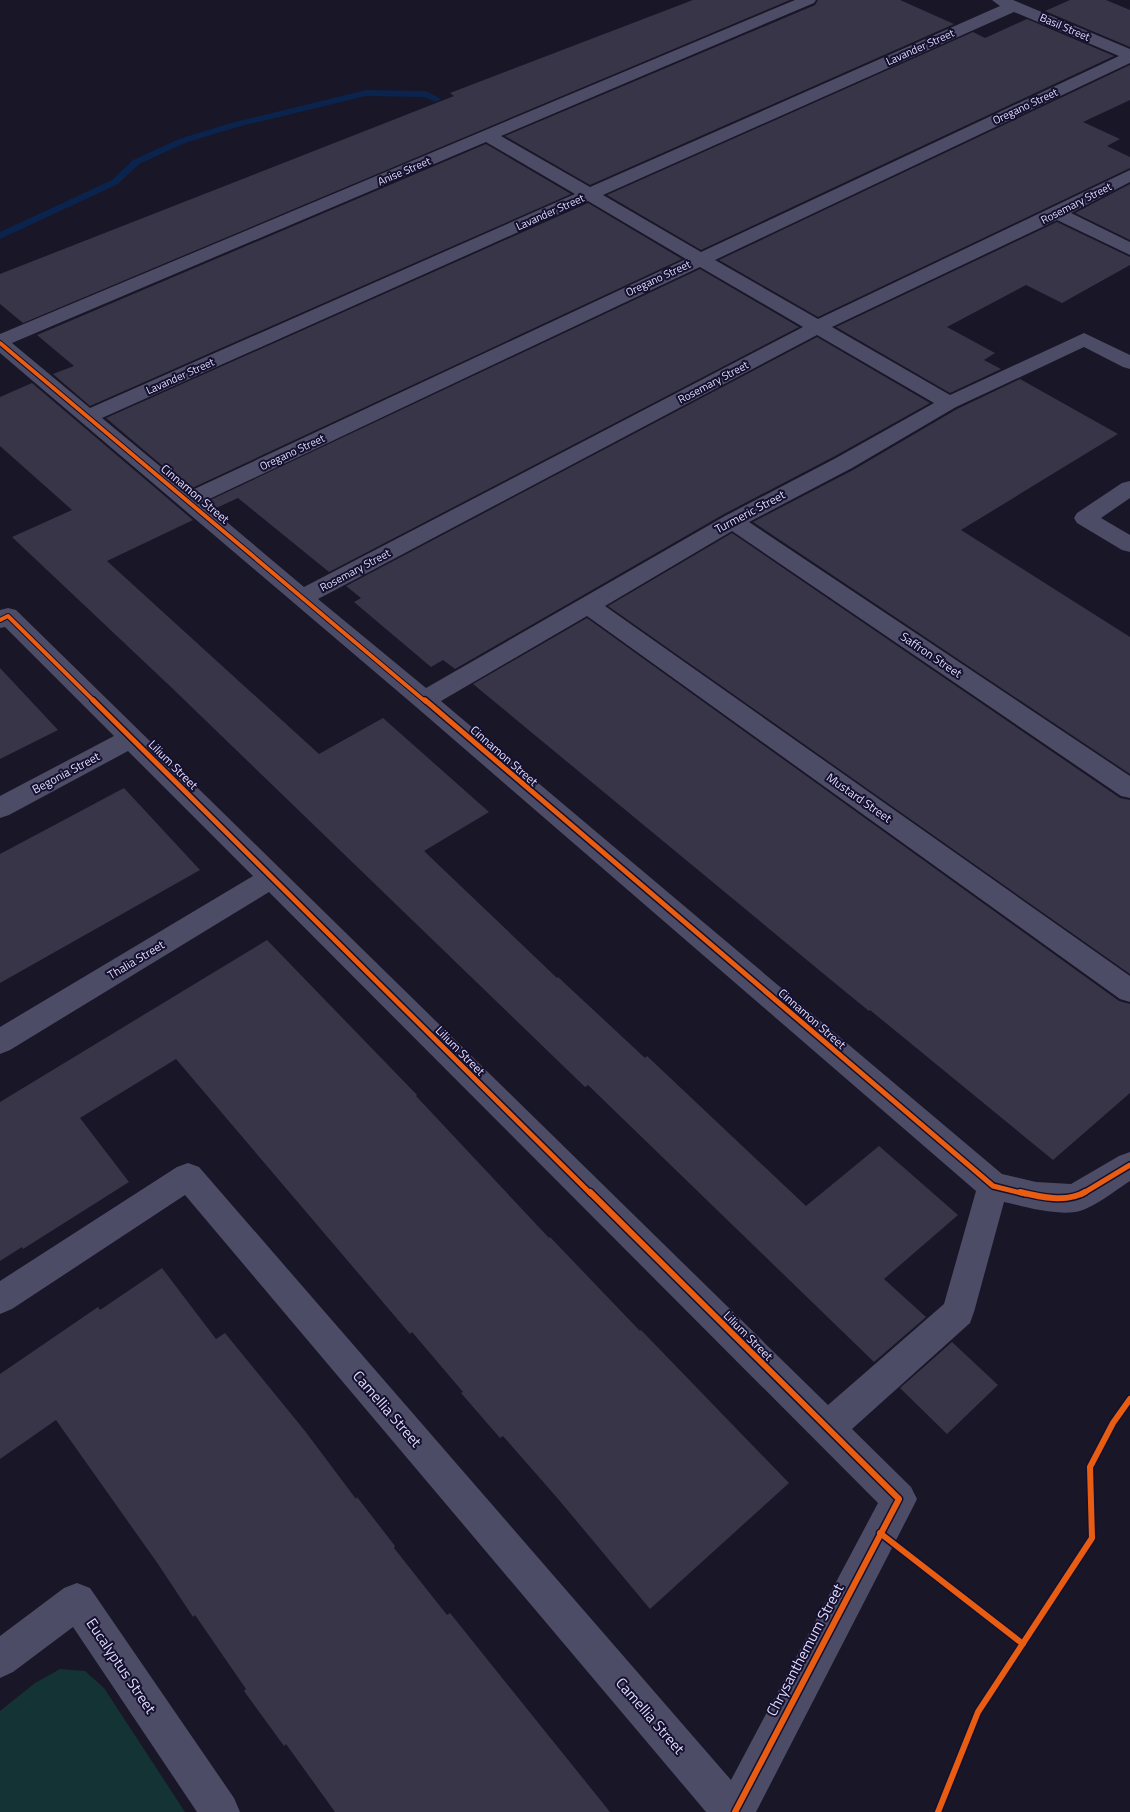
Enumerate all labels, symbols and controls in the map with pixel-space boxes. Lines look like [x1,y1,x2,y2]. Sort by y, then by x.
street label: Basil Street [1037,9,1093,45]
street label: Lavander Street [883,25,957,69]
street label: Oregano Street [990,84,1060,128]
street label: Anise Street [375,153,433,189]
street label: Rosemary Street [1038,178,1114,228]
street label: Lavander Street [513,190,587,234]
street label: Oregano Street [623,256,693,300]
street label: Lavander Street [143,354,217,398]
street label: Rosemary Street [675,357,751,407]
street label: Oregano Street [257,430,327,474]
street label: Cinnamon Street [157,459,234,529]
street label: Turmeric Street [711,485,789,538]
street label: Rosemary Street [317,545,393,595]
street label: Saffron Street [897,627,967,683]
street label: Cinnamon Street [466,721,543,791]
street label: Lilium Street [144,735,203,794]
street label: Begonia Street [28,746,104,798]
street label: Mustard Street [823,768,897,828]
street label: Thalia Street [104,935,169,984]
street label: Cinnamon Street [774,984,851,1054]
street label: Lilium Street [431,1021,490,1080]
street label: Lilium Street [719,1306,778,1365]
street label: Camellia Street [347,1365,428,1453]
street label: Chrysanthemum Street [760,1579,850,1720]
street label: Eucalyptus Street [81,1613,162,1719]
street label: Camellia Street [610,1672,691,1760]

